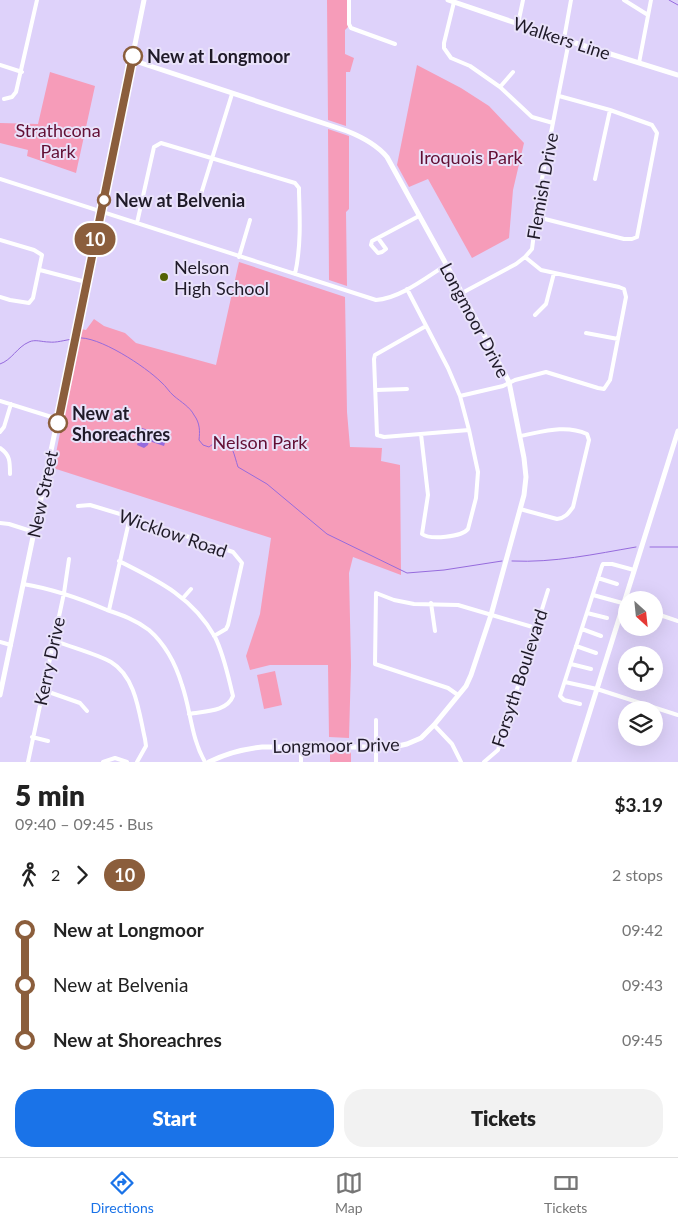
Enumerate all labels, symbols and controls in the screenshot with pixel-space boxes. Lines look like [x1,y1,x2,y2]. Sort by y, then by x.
street label: Walkers Line [511,12,613,64]
place label: New at Longmoor [147,45,290,67]
marker: New at Longmoor [123,46,143,66]
park label: Strathcona Park [15,119,101,162]
street label: Flemish Drive [522,131,562,241]
park label: Iroquois Park [419,146,524,168]
place label: New at Belvenia [115,189,245,211]
marker: New at Belvenia [97,193,111,207]
line badge: 10 [72,223,118,255]
text: 10 [85,228,105,250]
place label: Nelson High School [174,256,269,299]
street label: Longmoor Drive [435,259,515,381]
marker: Nelson High School [158,271,170,283]
place label: New at Shoreachres [72,402,170,445]
marker: New at Shoreachres [48,413,68,433]
park label: Nelson Park [212,431,308,453]
street label: New Street [22,448,62,540]
street label: Wicklow Road [116,504,230,562]
north arrow [618,591,662,636]
map controls [618,591,663,746]
street label: Forsyth Boulevard [486,606,552,750]
street label: Kerry Drive [29,615,69,707]
button: locate [618,646,663,691]
button: layers [618,701,663,746]
street label: Longmoor Drive [272,733,400,757]
text: 5 min [15,778,85,812]
text: $3.19 [614,793,663,816]
text: 09:40 – 09:45 · Bus [15,814,153,833]
icon: walk [15,861,43,889]
icon: forward [68,861,96,889]
text: 10 [114,864,135,886]
text: 2 [51,865,60,884]
text: 2 stops [612,865,663,884]
text: New at Longmoor [53,918,204,941]
text: 09:42 [622,920,663,939]
text: New at Belvenia [53,973,188,996]
text: 09:43 [622,975,663,994]
text: New at Shoreachres [53,1028,222,1051]
text: 09:45 [622,1030,663,1049]
button: Start [15,1089,334,1147]
button: Tickets [344,1089,663,1147]
tab: Directions [91,1169,154,1216]
tab: Map [335,1169,363,1216]
tab: Tickets [544,1169,587,1216]

